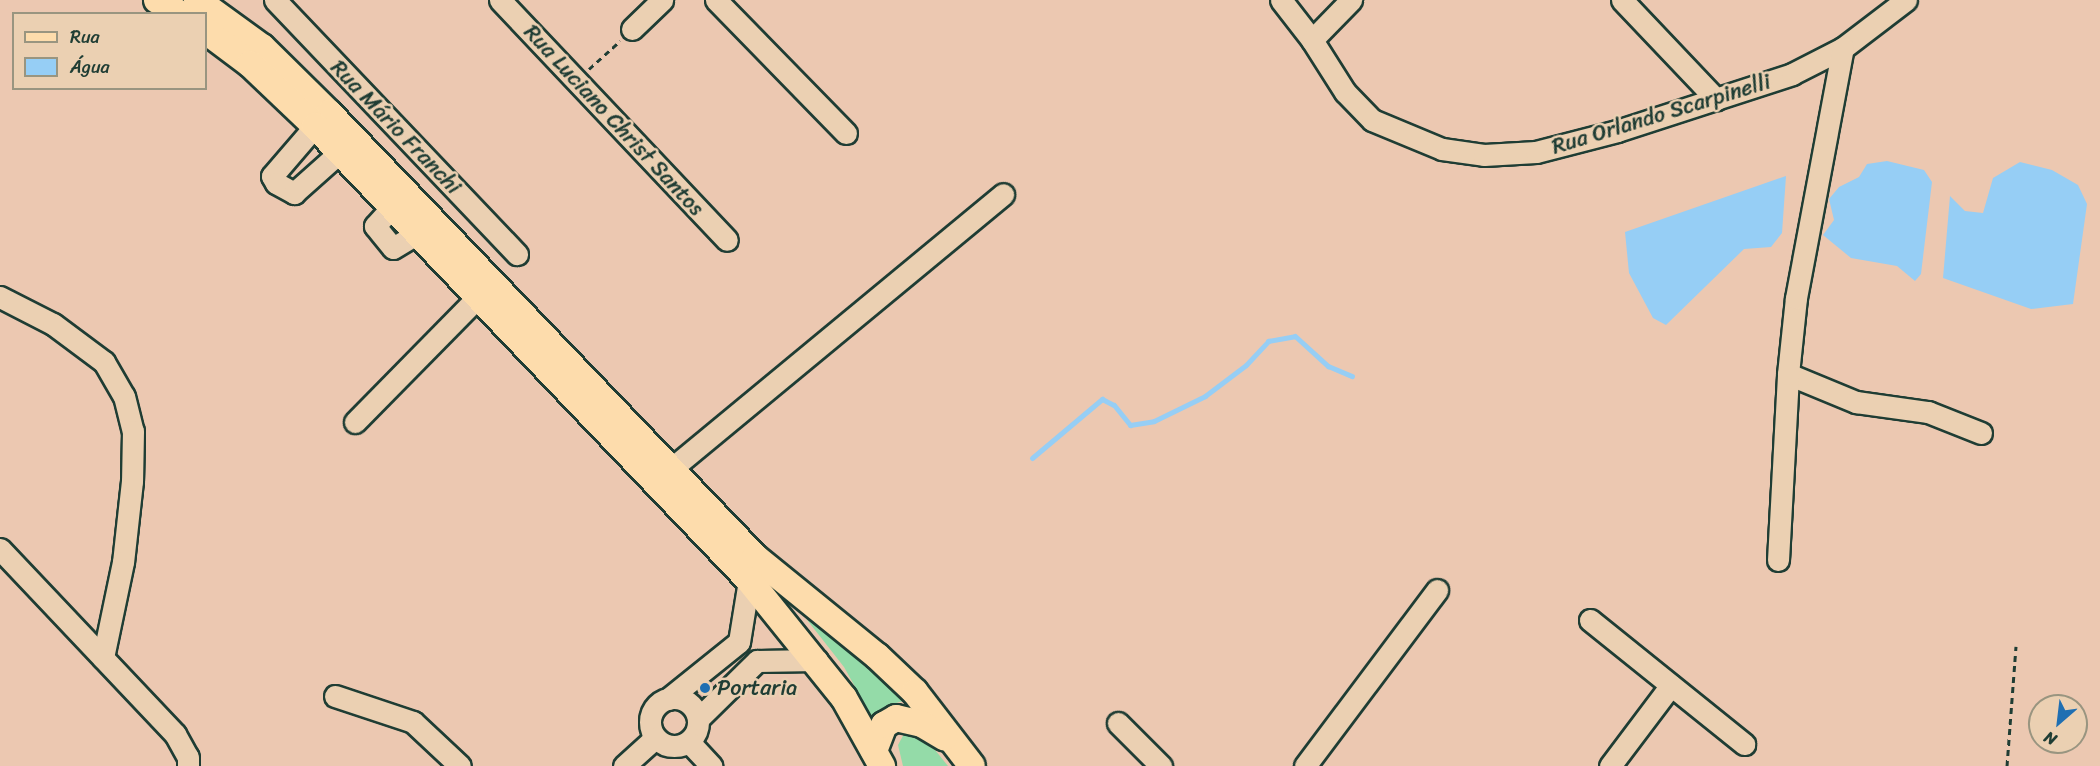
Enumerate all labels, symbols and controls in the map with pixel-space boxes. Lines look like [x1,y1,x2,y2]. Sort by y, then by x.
legend [12,12,207,90]
street label: Rua Luciano Christ Santos [518,19,710,221]
text: Rua [70,21,100,53]
text: Água [70,51,110,83]
street label: Rua Mário Franchi [326,55,466,199]
street label: Rua Orlando Scarpinelli [1549,68,1773,160]
place label: Portaria [717,675,797,701]
marker: Portaria [698,681,712,695]
north arrow [2028,694,2088,754]
text: N [2039,723,2062,754]

